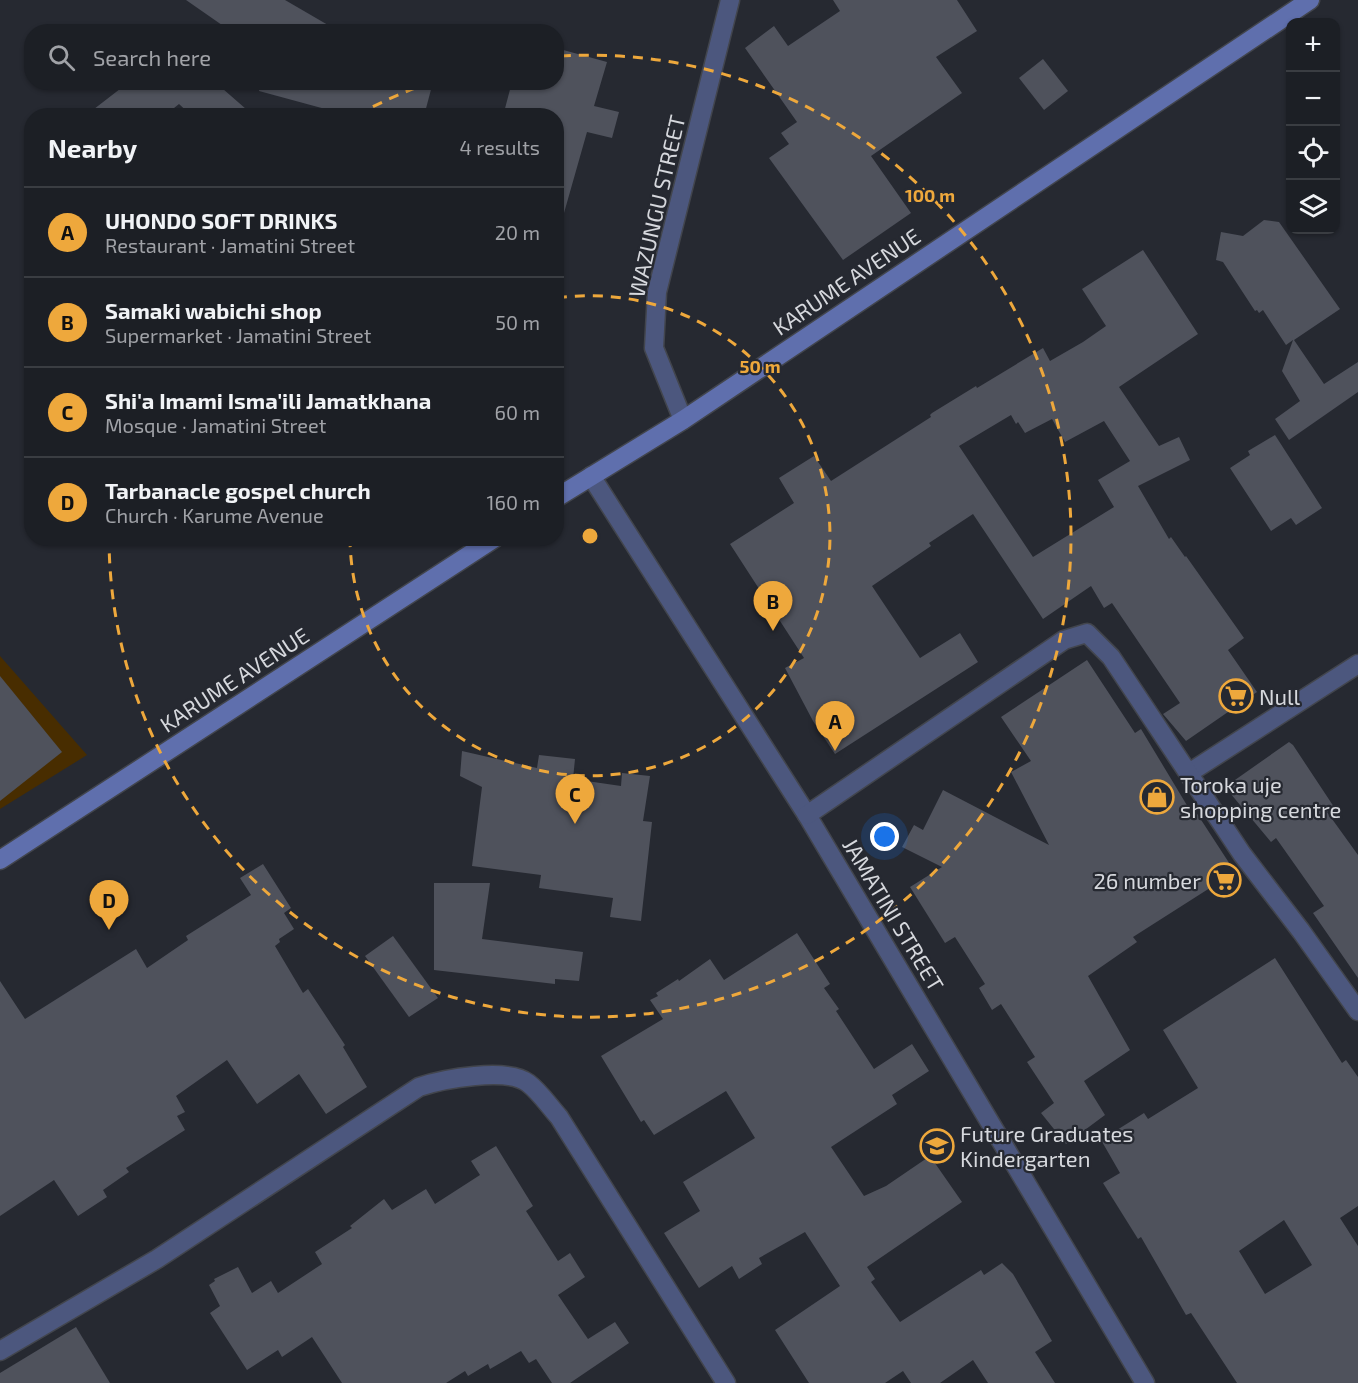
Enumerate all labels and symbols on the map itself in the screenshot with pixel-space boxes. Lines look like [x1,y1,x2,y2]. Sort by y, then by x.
street label: WAZUNGU STREET [622,112,690,300]
text: 100 m [905,184,955,206]
street label: KARUME AVENUE [767,222,925,340]
text: 50 m [739,355,781,377]
centre of rings [580,526,600,546]
pin: B [754,582,792,631]
street label: KARUME AVENUE [155,621,313,737]
supermarket icon: Null [1218,678,1254,714]
place label: Null [1259,683,1301,709]
pin: A [816,702,854,751]
place label: Toroka uje shopping centre [1180,771,1341,822]
pin: C [556,774,594,824]
shop icon: Toroka uje shopping centre [1139,779,1175,815]
your location [870,822,899,851]
street label: JAMATINI STREET [838,833,950,995]
supermarket icon: 26 number [1206,862,1242,898]
place label: 26 number [1093,867,1201,893]
pin: D [90,880,128,930]
place label: Future Graduates Kindergarten [960,1120,1134,1171]
school or university icon: Future Graduates Kindergarten [919,1128,955,1164]

